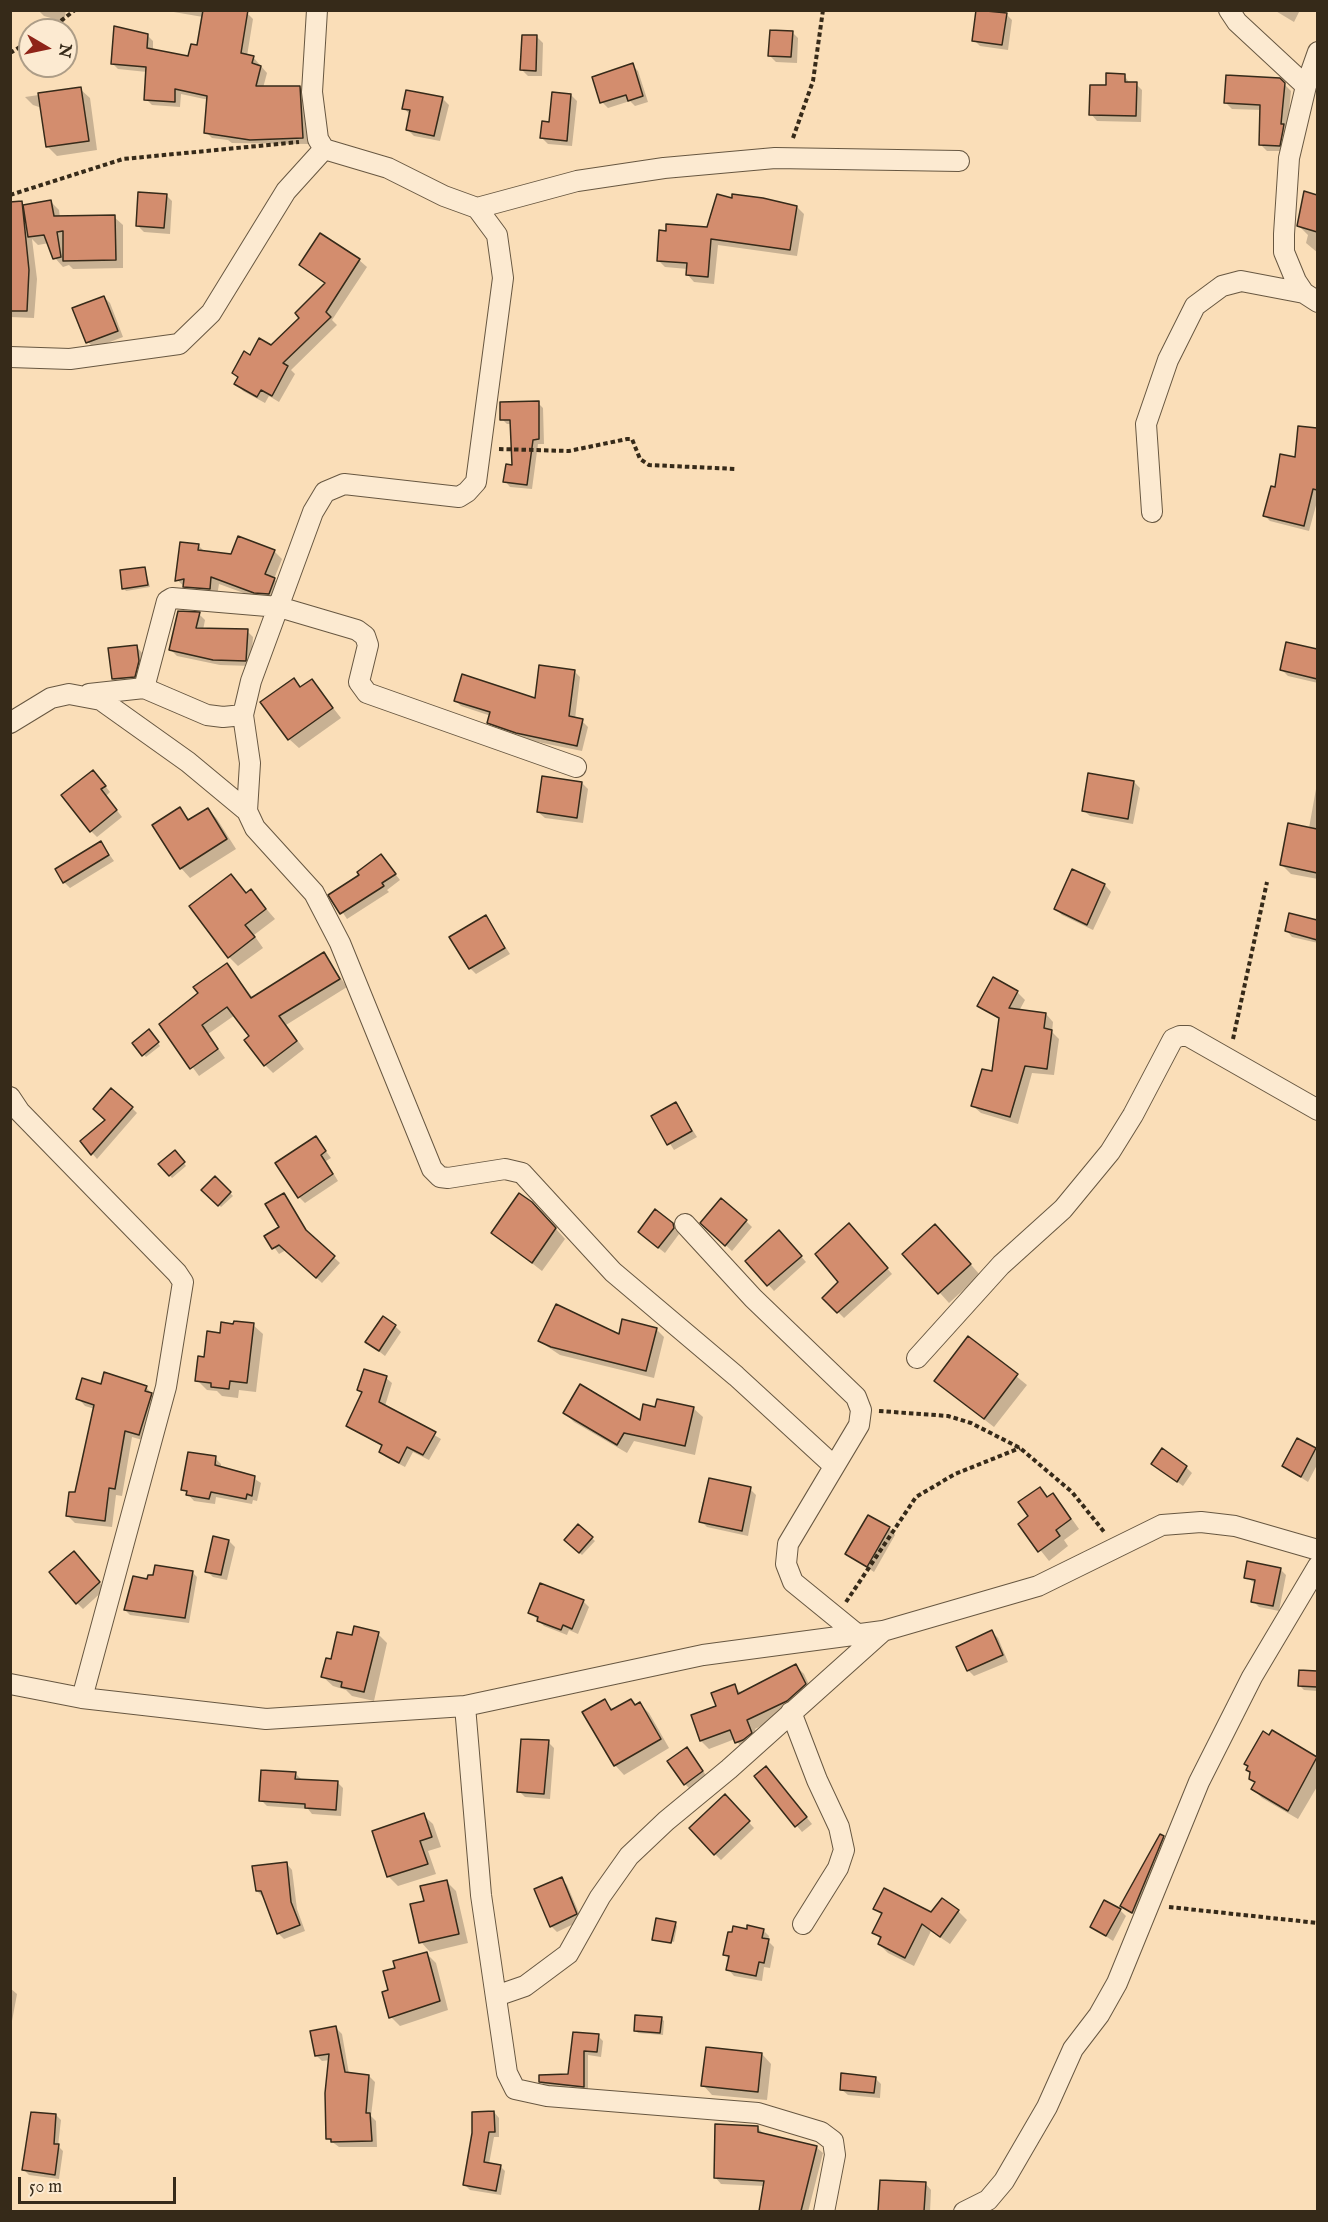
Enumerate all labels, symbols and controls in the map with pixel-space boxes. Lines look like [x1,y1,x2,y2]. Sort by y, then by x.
north arrow [18,18,78,78]
text: N [53,42,75,59]
scale bar [21,2165,178,2203]
text: 50 m [29,2176,62,2199]

